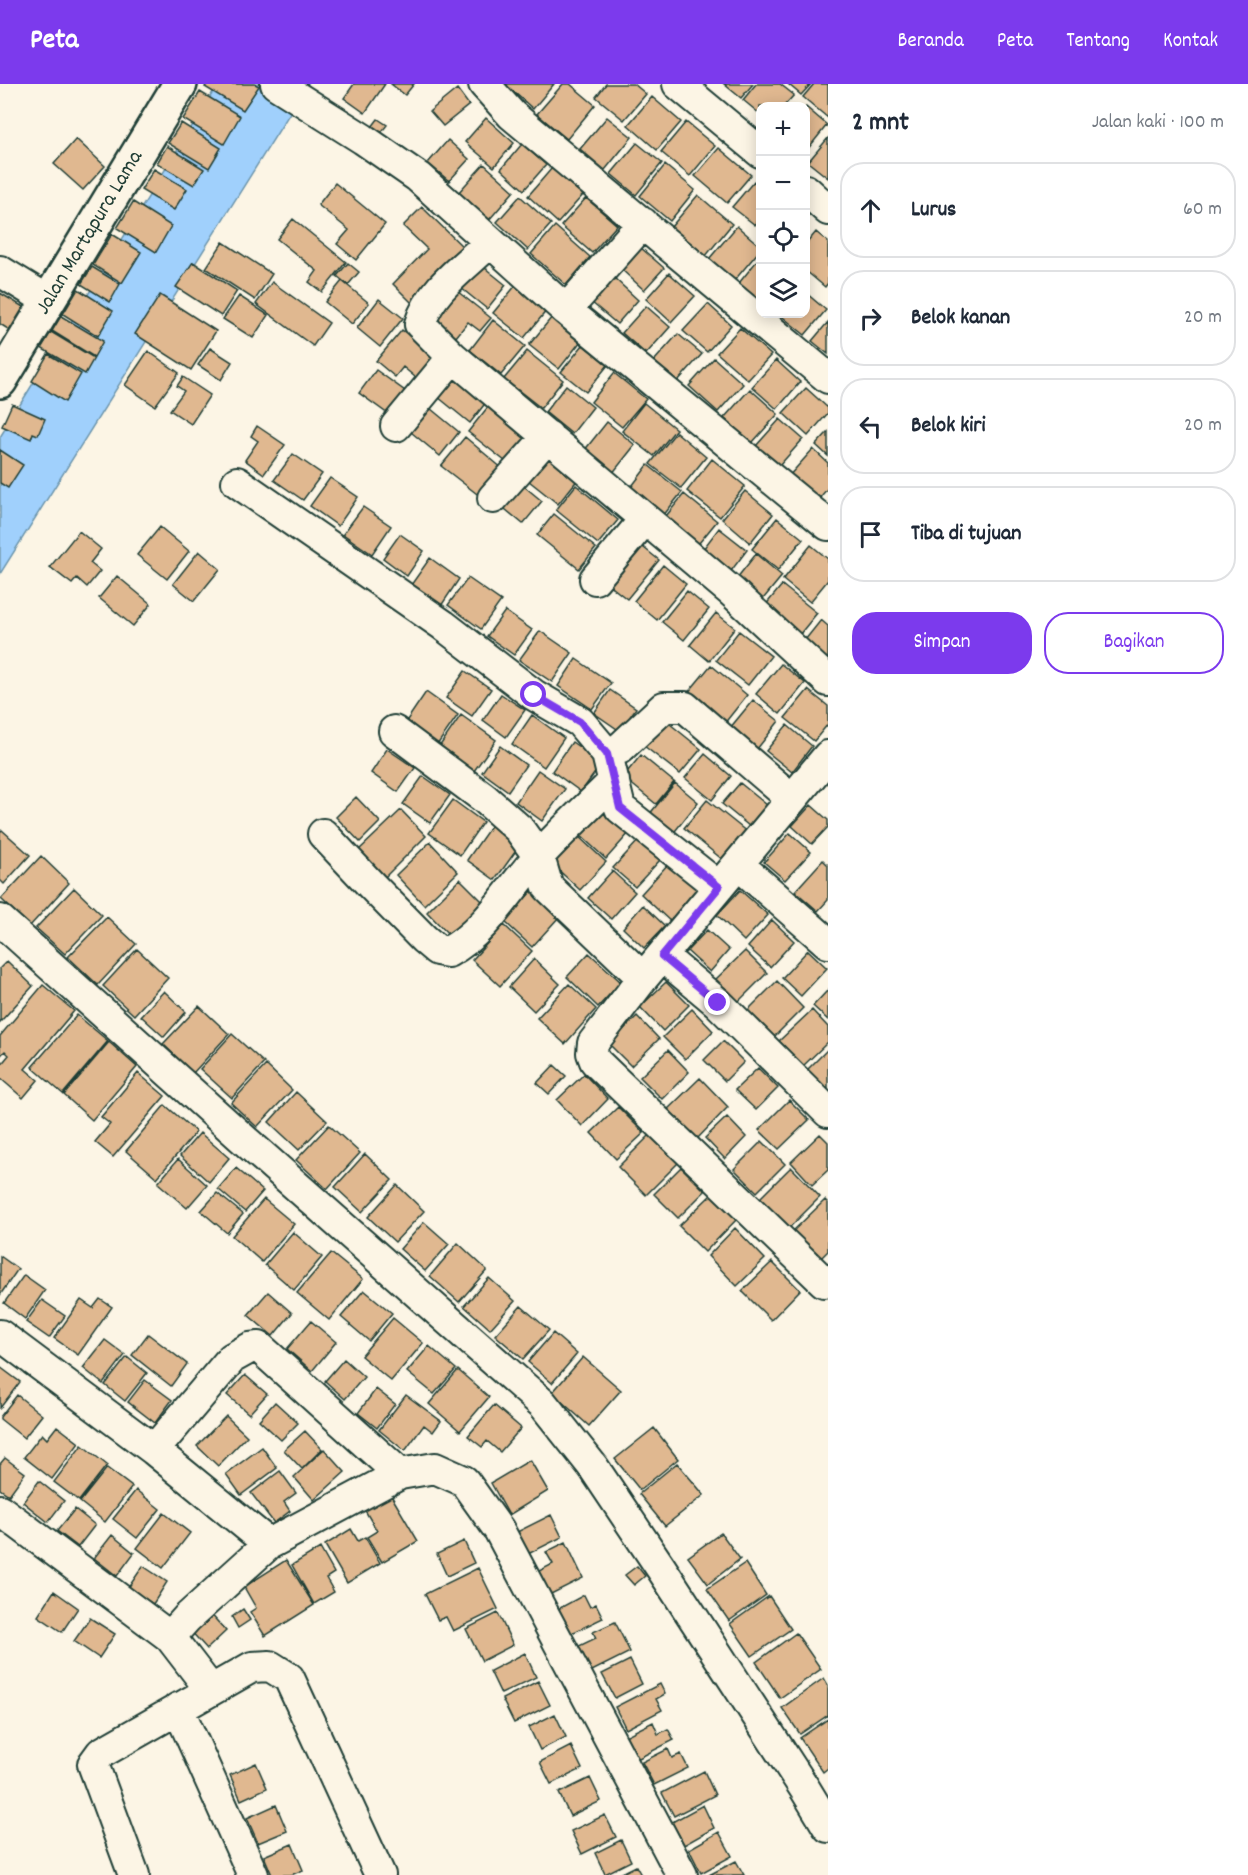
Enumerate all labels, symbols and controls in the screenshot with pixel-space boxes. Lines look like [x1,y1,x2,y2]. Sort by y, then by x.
text: Peta [30,22,79,62]
text: Beranda [898,27,964,57]
text: Peta [997,27,1033,57]
text: Tentang [1066,27,1130,57]
text: Kontak [1163,27,1218,57]
map controls [756,102,810,318]
button: + [756,102,810,156]
text: 2 mnt [852,105,909,142]
text: Jalan kaki · 100 m [1092,109,1224,137]
street label: Jalan Martapura Lama [29,144,152,321]
button: − [756,156,810,210]
icon: ahead [854,194,887,227]
text: Lurus [911,195,956,226]
text: 60 m [1183,196,1222,224]
button: locate [756,210,810,264]
button: layers [756,264,810,318]
icon: right [854,302,887,335]
text: Belok kanan [911,303,1010,334]
text: 20 m [1184,304,1222,332]
icon: left [854,410,887,443]
text: Belok kiri [911,411,985,442]
text: 20 m [1184,412,1222,440]
icon: arrive [854,518,887,551]
text: Tiba di tujuan [911,519,1021,550]
button: Simpan [852,612,1032,674]
button: Bagikan [1044,612,1224,674]
route start [520,681,546,707]
route end [704,989,730,1015]

